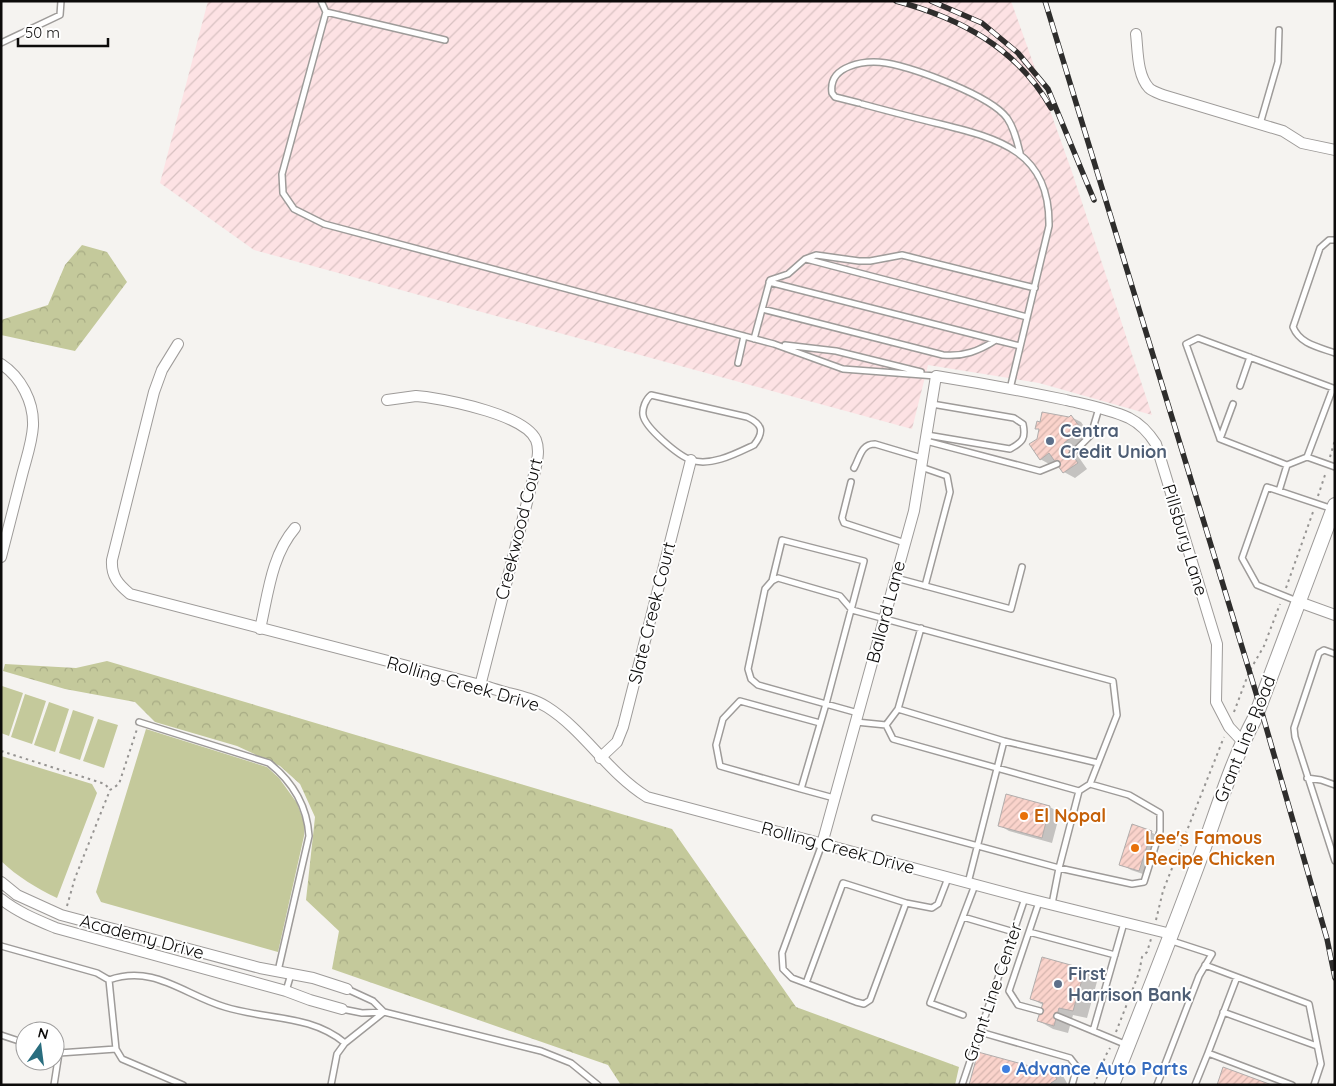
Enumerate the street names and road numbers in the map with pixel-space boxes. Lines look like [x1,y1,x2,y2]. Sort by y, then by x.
street label: Creekwood Court [490,456,547,602]
street label: Pillsbury Lane [1158,481,1213,598]
street label: Slate Creek Court [623,540,680,686]
street label: Ballard Lane [861,558,910,666]
street label: Rolling Creek Drive [384,651,542,716]
street label: Grant Line Road [1209,672,1281,806]
street label: Rolling Creek Drive [759,816,917,879]
street label: Academy Drive [77,909,207,964]
street label: Grant Line Center [958,919,1027,1065]

